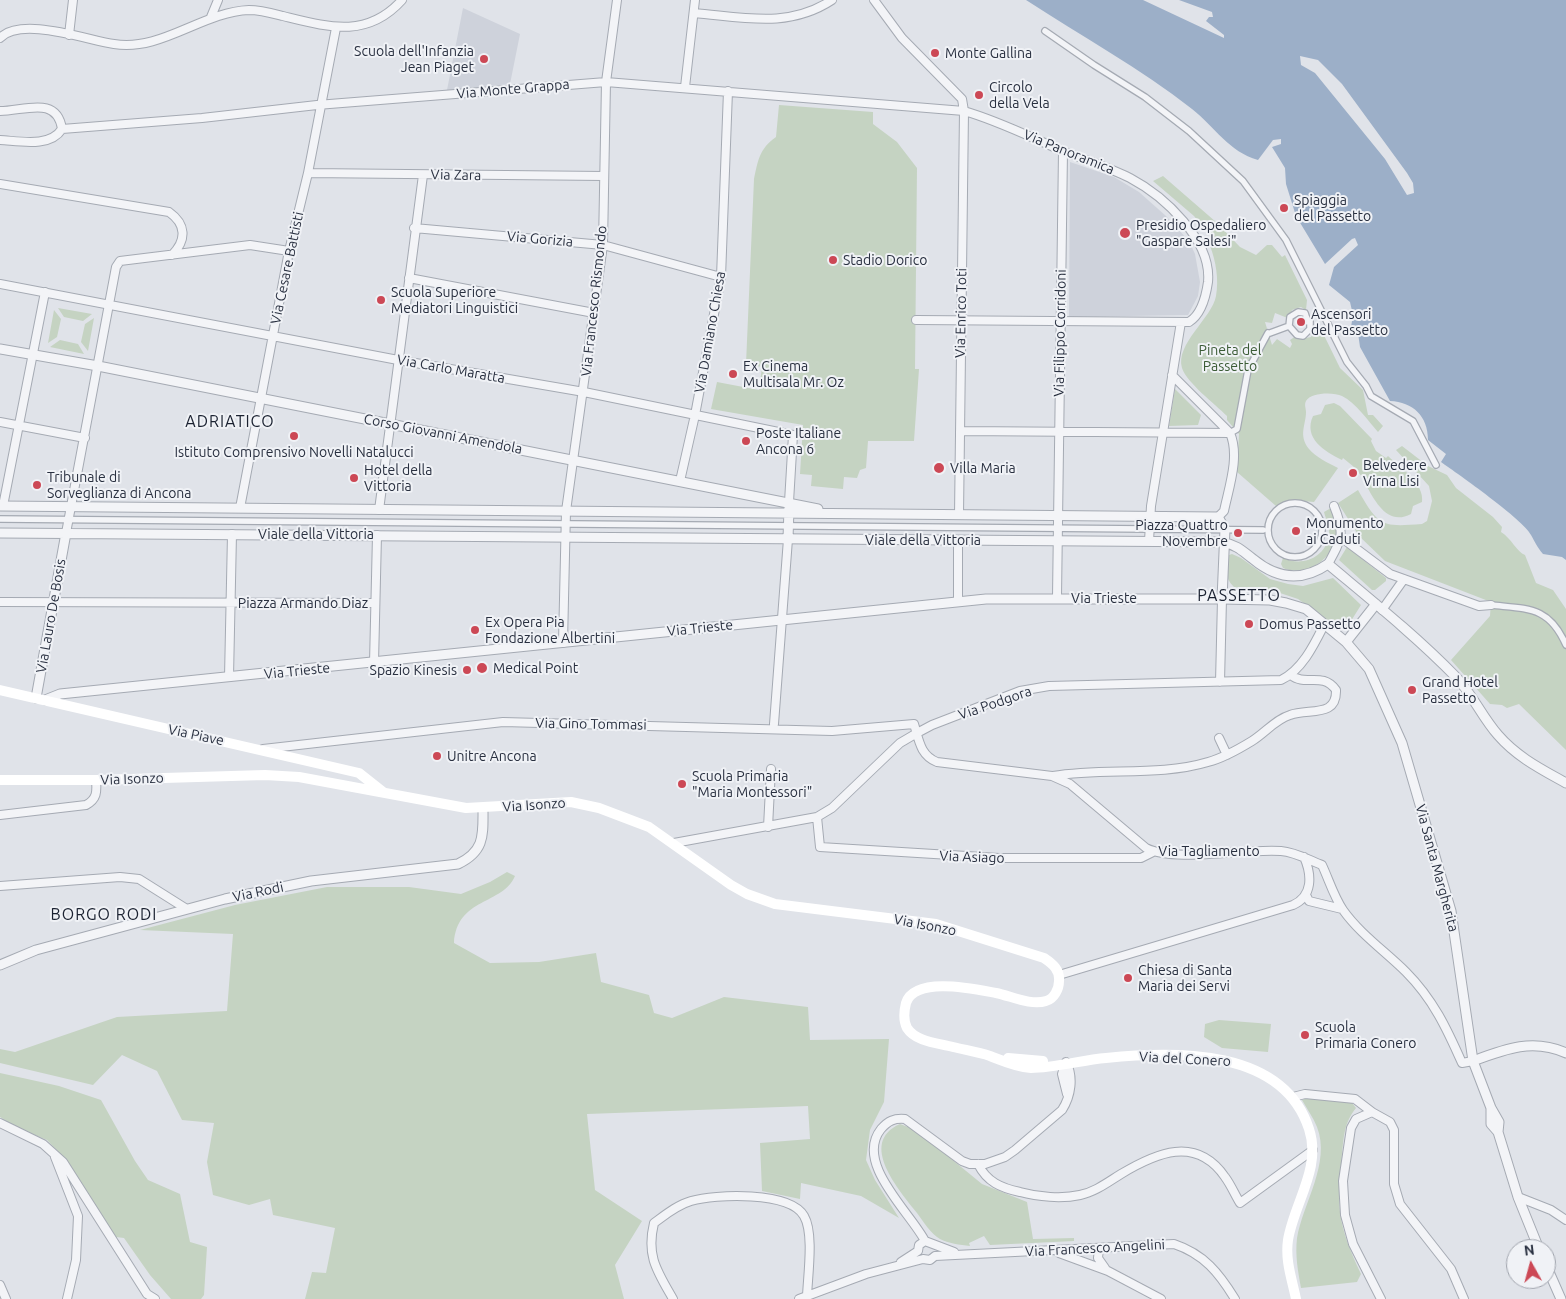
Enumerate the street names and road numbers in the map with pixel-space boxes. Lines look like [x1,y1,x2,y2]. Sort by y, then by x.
street label: Via Monte Grappa [456,76,570,102]
street label: Via Panoramica [1021,126,1117,178]
street label: Via Zara [430,166,482,184]
street label: Via Cesare Battisti [267,210,307,326]
street label: Via Francesco Rismondo [578,225,610,377]
street label: Via Gorizia [506,228,574,250]
street label: Via Enrico Toti [952,268,970,358]
street label: Via Filippo Corridoni [1050,269,1070,397]
street label: Via Damiano Chiesa [691,270,729,394]
street label: Via Carlo Maratta [396,351,506,387]
street label: Corso Giovanni Amendola [362,410,524,458]
street label: Viale della Vittoria [258,526,374,542]
street label: Viale della Vittoria [865,532,981,548]
street label: Via Lauro De Bosis [33,558,69,674]
street label: Via Trieste [1071,590,1137,606]
street label: Piazza Armando Diaz [238,595,368,611]
street label: Via Trieste [666,616,734,640]
street label: Via Trieste [263,659,331,683]
street label: Via Podgora [956,683,1034,723]
street label: Via Gino Tommasi [535,715,647,733]
street label: Via Piave [167,721,225,749]
street label: Via Isonzo [100,769,164,789]
street label: Via Isonzo [502,794,566,816]
street label: Via Santa Margherita [1412,802,1462,934]
street label: Via Tagliamento [1158,843,1260,859]
street label: Via Asiago [939,847,1005,867]
street label: Via Rodi [231,878,285,906]
street label: Via Isonzo [892,911,958,939]
street label: Via del Conero [1139,1048,1231,1070]
street label: Via Francesco Angelini [1025,1236,1165,1260]

